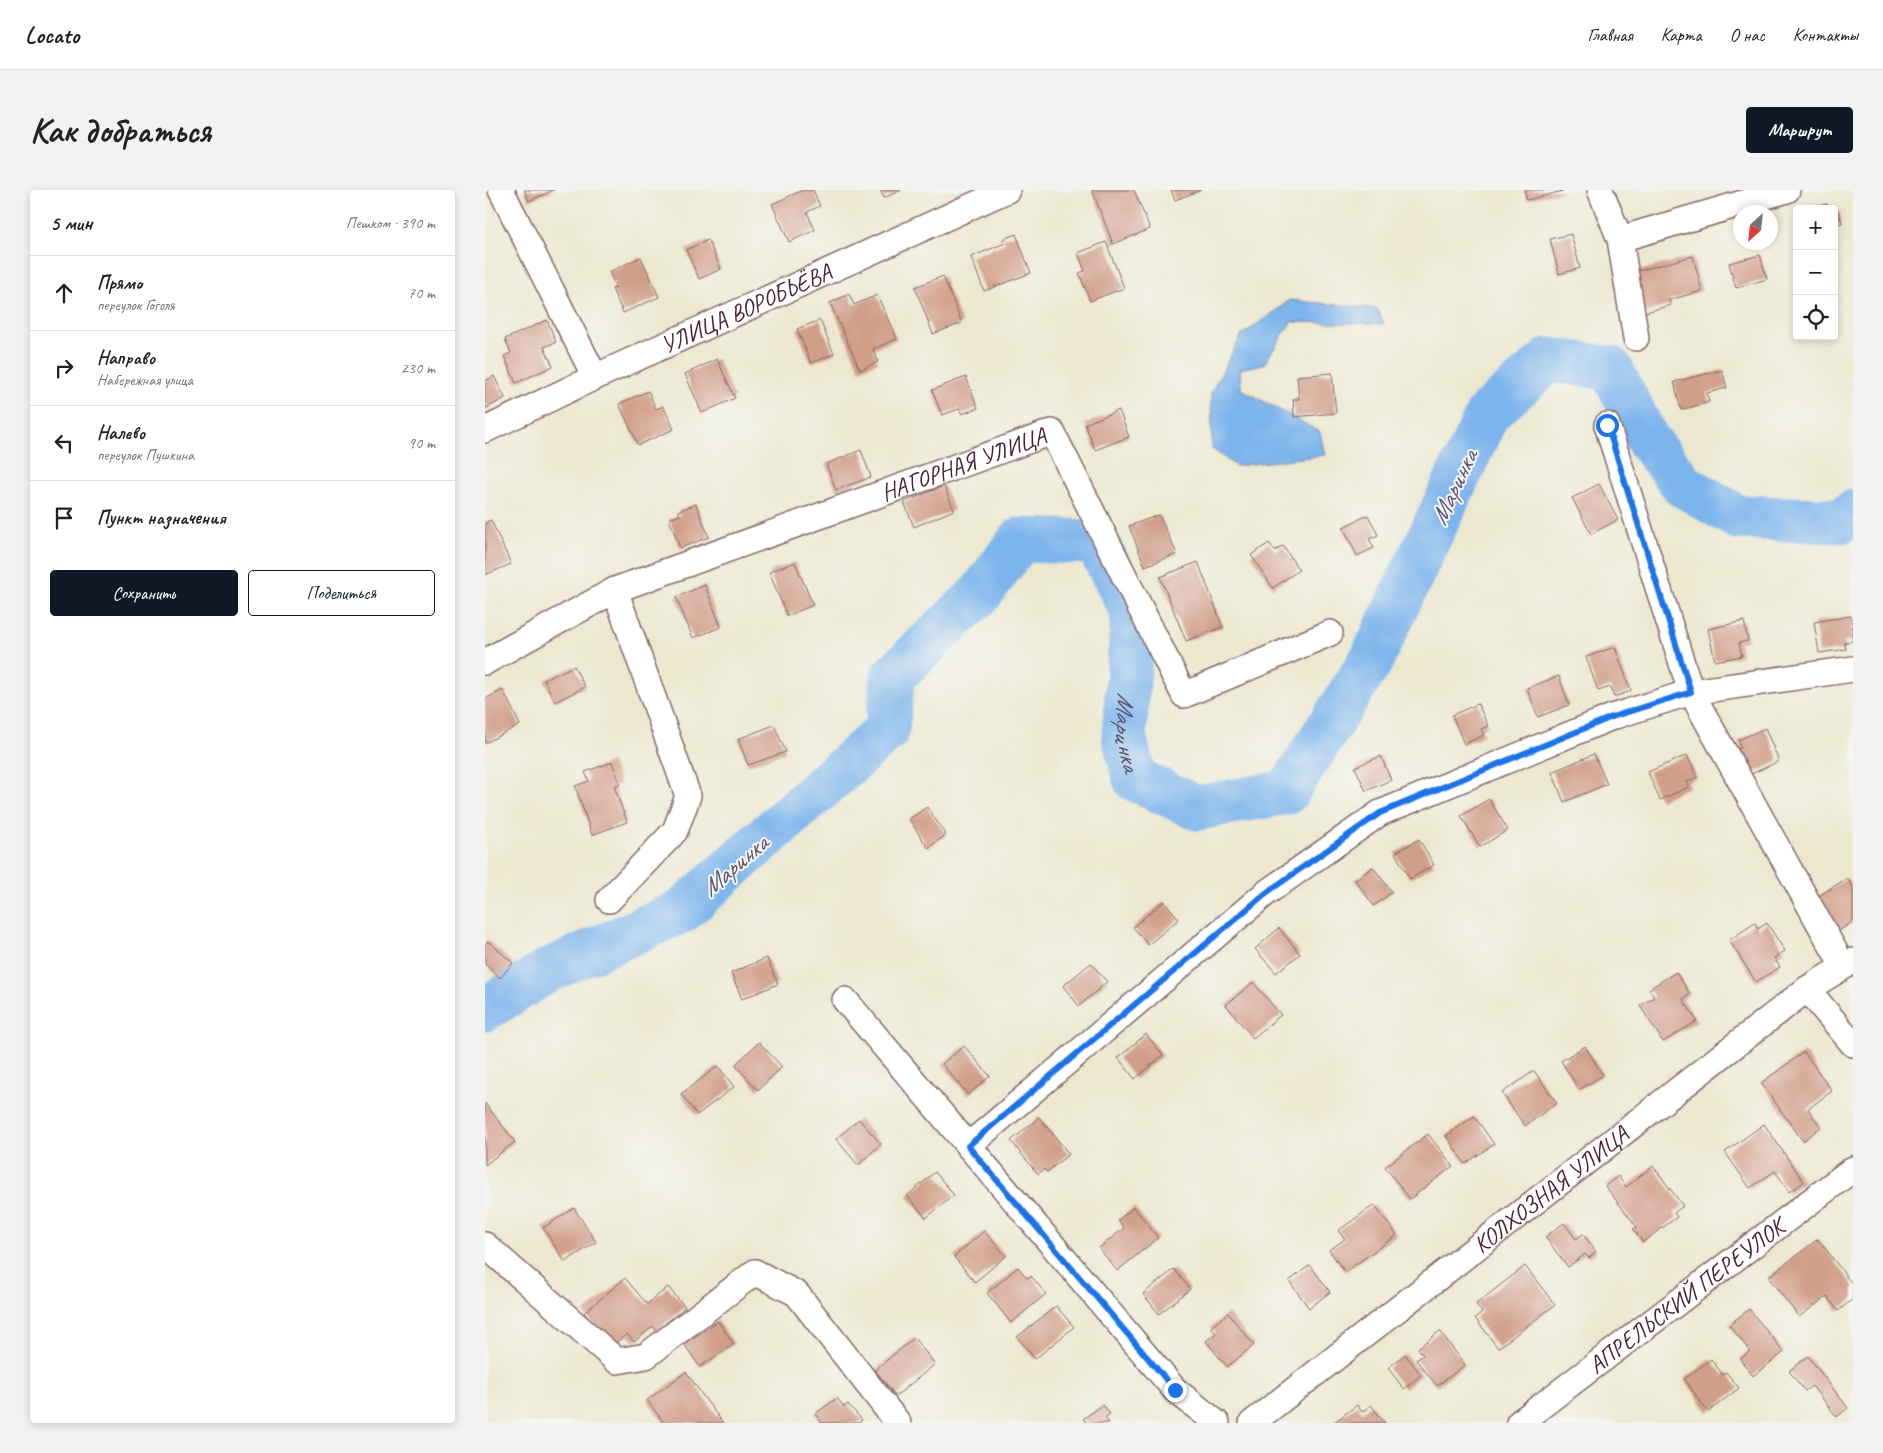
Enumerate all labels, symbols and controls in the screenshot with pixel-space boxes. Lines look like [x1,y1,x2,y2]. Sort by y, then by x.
text: Locato [25,20,79,50]
text: Главная [1588,24,1633,46]
text: Карта [1661,24,1702,46]
text: О нас [1730,24,1765,46]
text: Контакты [1793,24,1858,46]
button: Маршрут [1746,107,1853,153]
text: Как добраться [30,108,211,153]
north arrow [1733,205,1778,250]
map controls [1793,205,1838,340]
button: + [1793,205,1838,250]
text: 5 мин [50,210,92,236]
text: Пешком · 390 m [346,213,435,233]
button: − [1793,250,1838,295]
street label: УЛИЦА ВОРОБЬЁВА [656,256,837,360]
text: Прямо [97,271,142,295]
icon: ahead [50,279,78,307]
text: 70 m [408,283,435,303]
text: переулок Гоголя [97,295,175,315]
button: locate [1793,295,1838,340]
text: Направо [97,346,155,370]
icon: right [50,354,78,382]
text: 230 m [401,358,435,378]
text: Набережная улица [97,370,193,390]
route start [1596,414,1619,437]
street label: НАГОРНАЯ УЛИЦА [877,420,1051,508]
text: Налево [97,421,145,445]
icon: left [50,429,78,457]
text: 90 m [408,433,435,453]
water label: Маринка [1423,443,1486,530]
text: переулок Пушкина [97,445,194,465]
icon: arrive [50,504,78,532]
text: Пункт назначения [97,506,226,530]
button: Сохранить [50,570,238,616]
button: Поделиться [248,570,435,616]
water label: Маринка [1107,692,1148,778]
water label: Маринка [694,826,777,904]
street label: КОЛХОЗНАЯ УЛИЦА [1467,1119,1635,1260]
street label: АПРЕЛЬСКИЙ ПЕРЕУЛОК [1582,1209,1794,1380]
route end [1164,1379,1187,1402]

